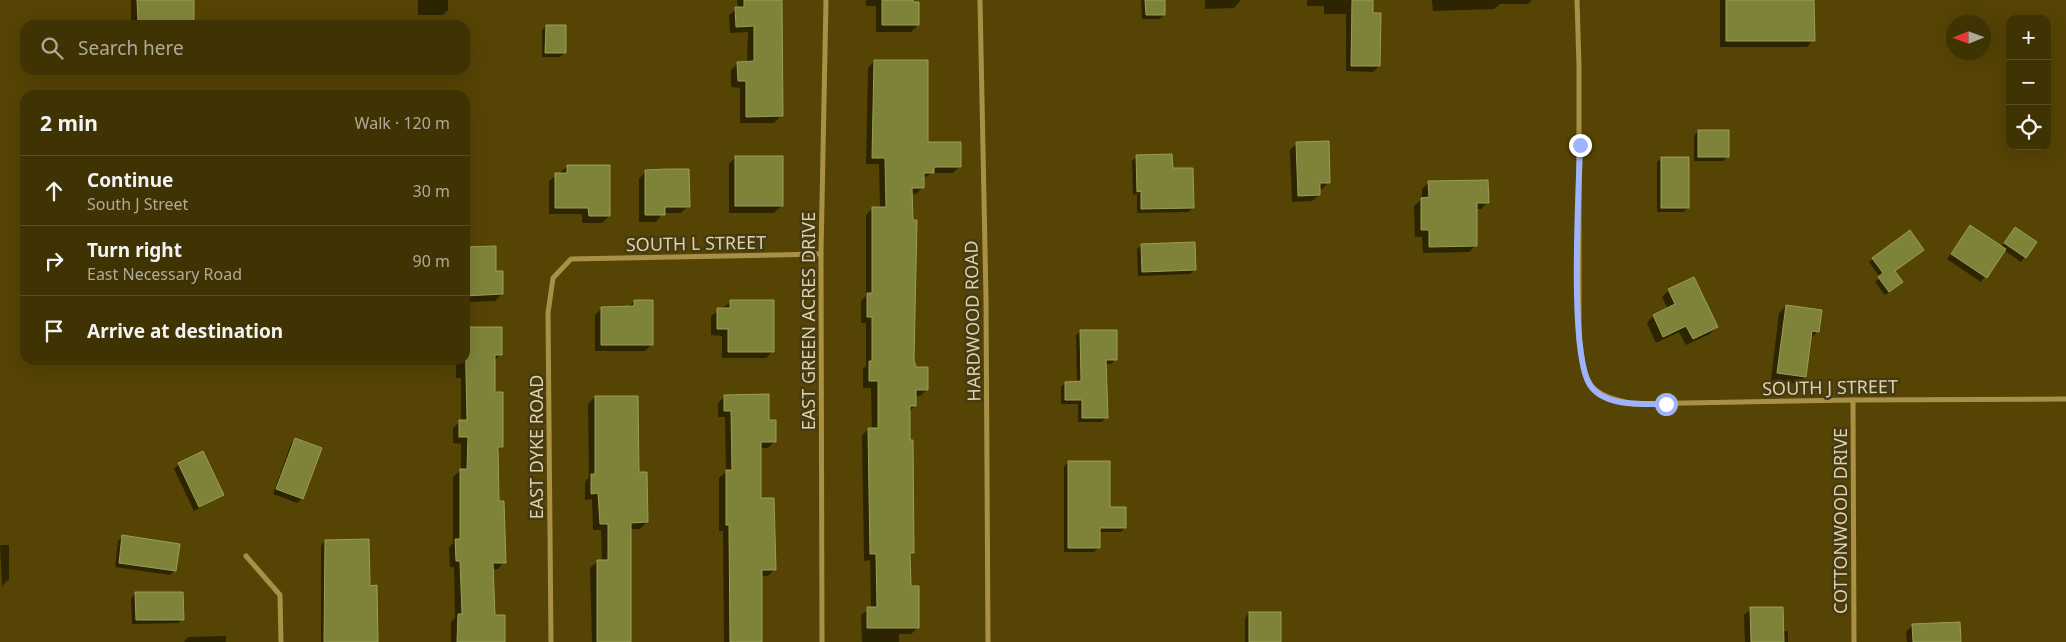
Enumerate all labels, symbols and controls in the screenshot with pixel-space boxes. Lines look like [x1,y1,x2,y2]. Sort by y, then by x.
north arrow [1946,15,1991,60]
map controls [2006,15,2051,150]
button: + [2006,15,2051,60]
search box [20,20,470,75]
icon: search [38,34,66,62]
text: Search here [78,35,184,61]
button: − [2006,60,2051,105]
button: locate [2006,105,2051,150]
text: 2 min [40,109,98,137]
text: Walk · 120 m [355,112,450,134]
route end [1569,134,1592,157]
text: Continue [87,167,173,193]
icon: ahead [40,177,68,205]
text: 30 m [413,180,450,202]
text: South J Street [87,193,188,215]
street label: EAST GREEN ACRES DRIVE [796,212,820,430]
street label: SOUTH L STREET [626,230,766,256]
text: Turn right [87,237,182,263]
street label: HARDWOOD ROAD [959,240,985,402]
icon: right [40,247,68,275]
text: 90 m [413,250,450,272]
text: East Necessary Road [87,263,242,285]
icon: arrive [40,317,68,345]
text: Arrive at destination [87,318,283,344]
street label: SOUTH J STREET [1762,374,1898,400]
street label: EAST DYKE ROAD [524,375,548,519]
route start [1655,393,1678,416]
street label: COTTONWOOD DRIVE [1828,428,1852,614]

